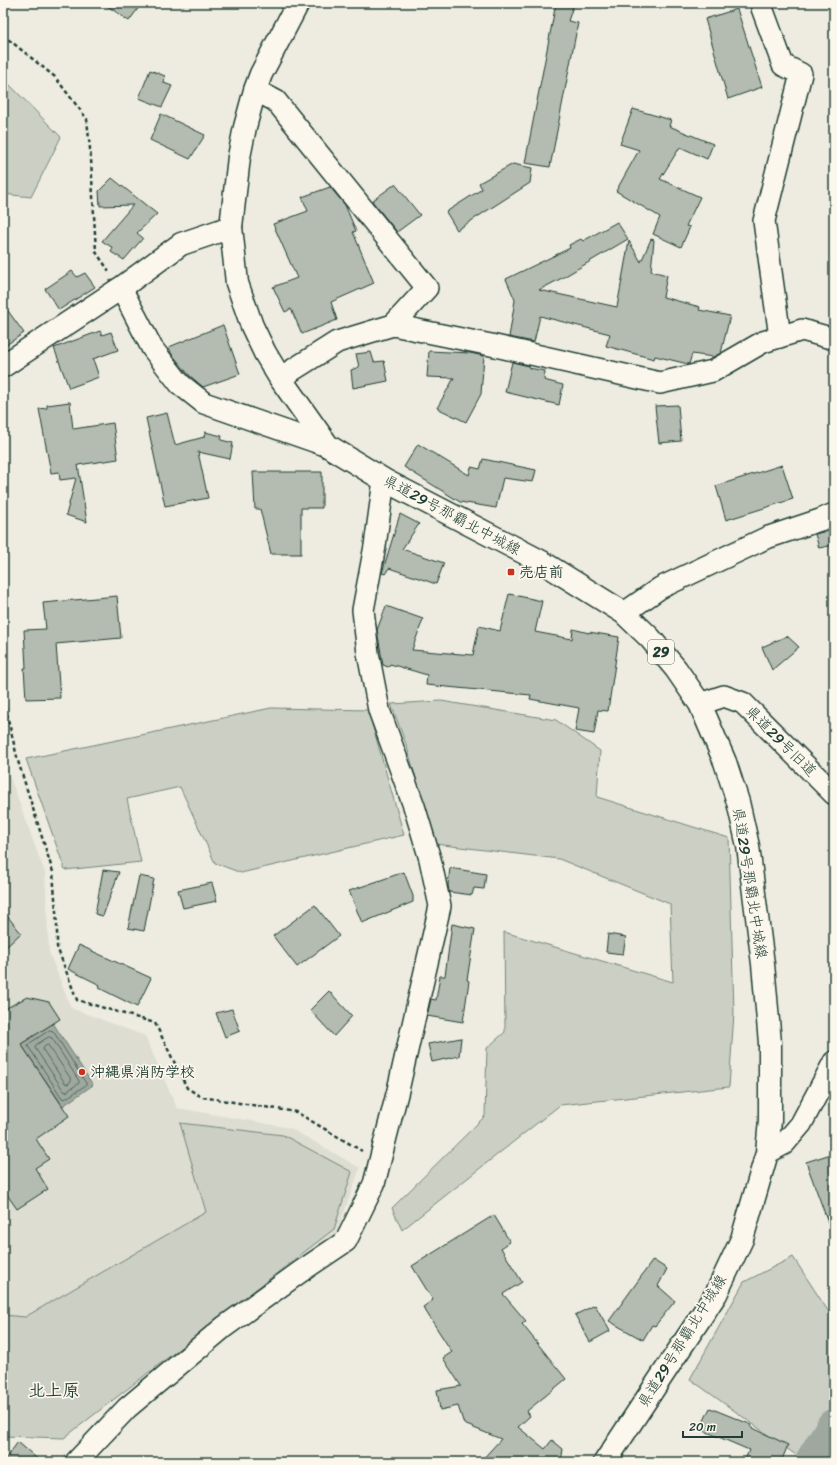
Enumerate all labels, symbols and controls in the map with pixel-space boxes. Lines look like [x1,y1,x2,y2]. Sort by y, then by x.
street label: 県道29号那覇北中城線 [378,468,526,562]
place label: 売店前 [519,559,564,585]
marker: 売店前 [506,567,516,577]
road number: 29 [648,640,674,664]
street label: 県道29号旧道 [739,699,823,783]
street label: 県道29号那覇北中城線 [725,805,775,961]
place label: 沖縄県消防学校 [90,1059,195,1085]
marker: 沖縄県消防学校 [77,1067,87,1077]
street label: 県道29号那覇北中城線 [630,1269,734,1413]
district label: 北上原 [29,1375,80,1405]
scale bar [683,1413,742,1439]
text: 20 m [689,1416,716,1438]

